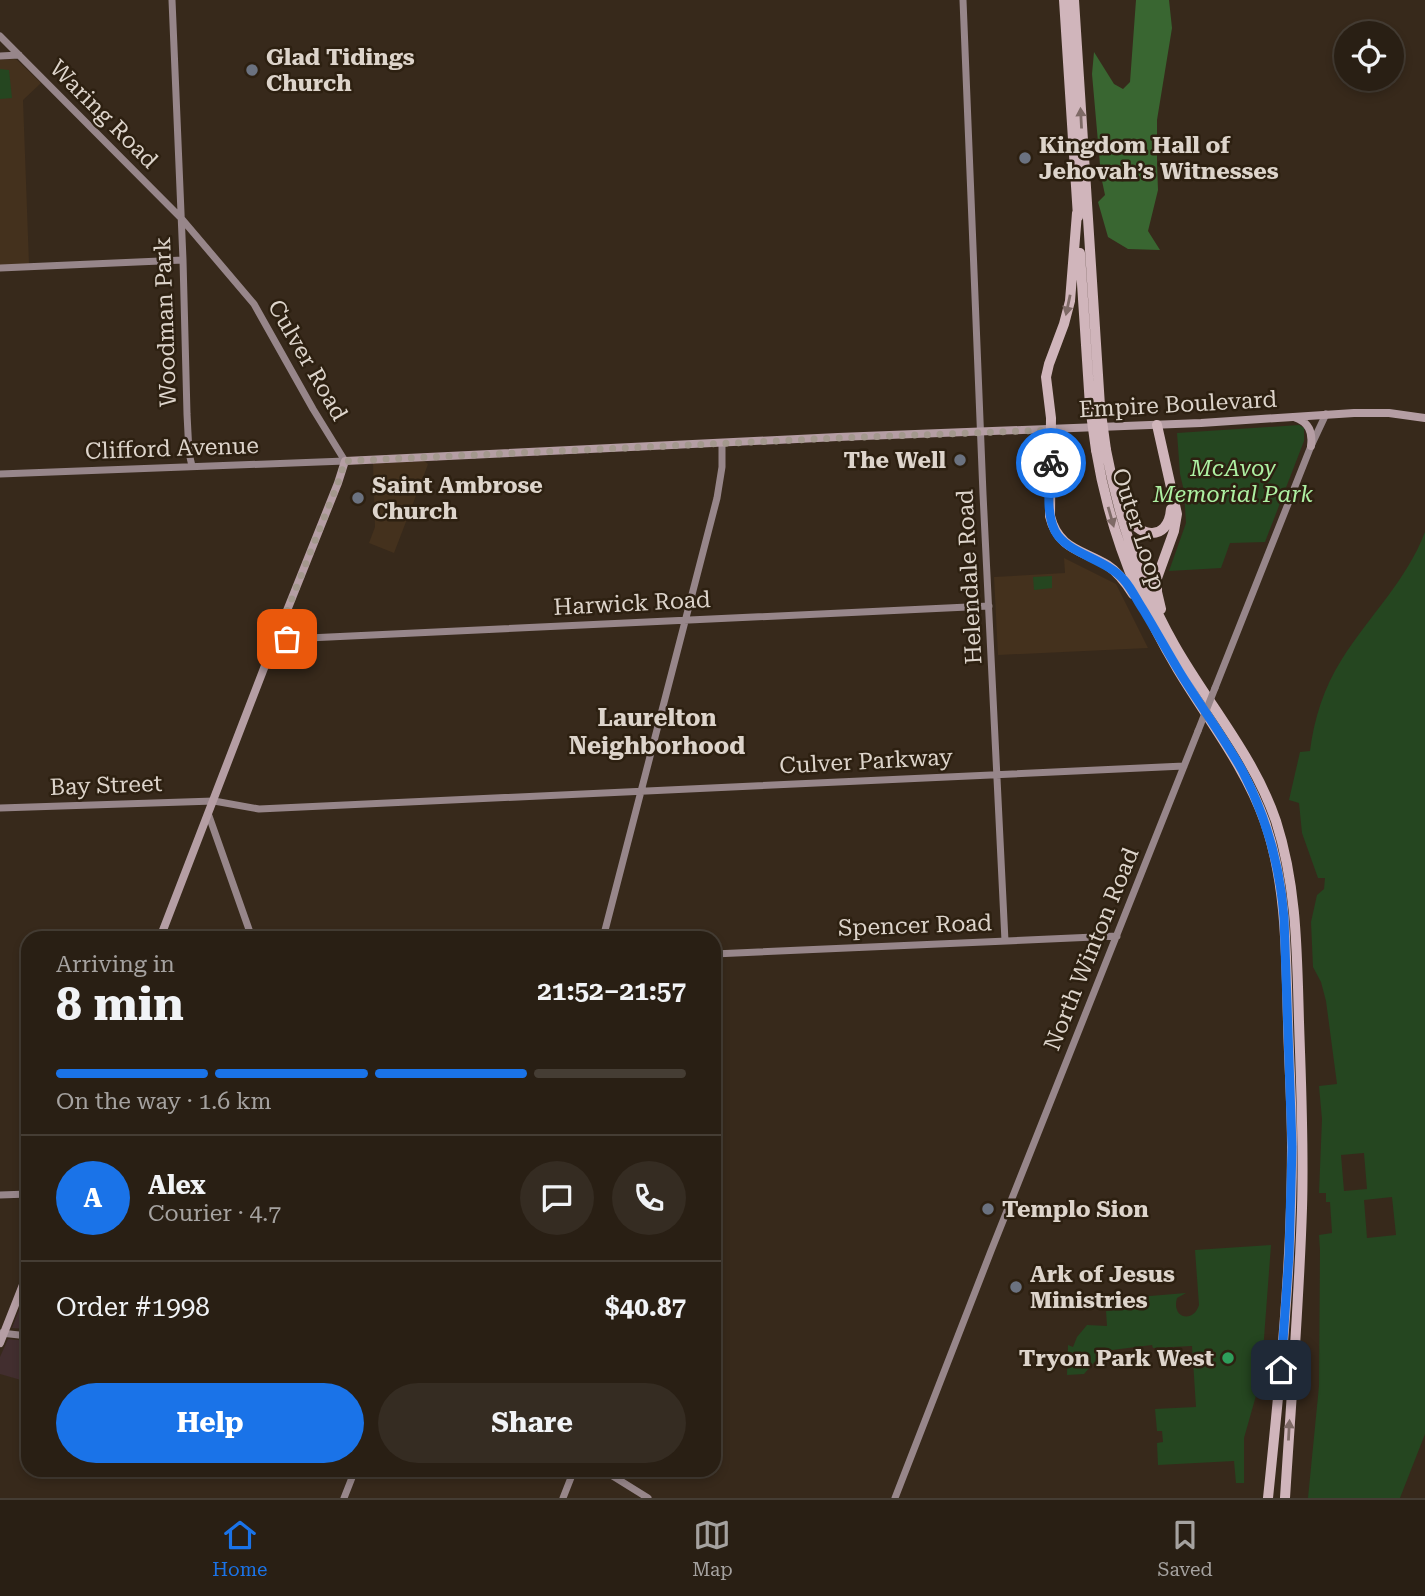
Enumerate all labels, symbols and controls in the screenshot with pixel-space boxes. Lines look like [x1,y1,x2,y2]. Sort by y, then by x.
map controls [1334,21,1404,91]
button: locate [1334,21,1404,91]
place label: Glad Tidings Church [266,44,415,97]
street label: Waring Road [44,55,164,174]
marker: Glad Tidings Church [244,62,260,78]
one-way arrow [1076,106,1087,128]
place label: Kingdom Hall of Jehovah’s Witnesses [1039,132,1279,185]
marker: Kingdom Hall of Jehovah’s Witnesses [1017,150,1033,166]
street label: Woodman Park [149,236,182,407]
one-way arrow [1063,294,1074,316]
street label: Culver Road [262,295,353,426]
street label: Empire Boulevard [1078,386,1278,423]
courier [1016,428,1086,498]
street label: Clifford Avenue [85,432,259,465]
icon: bike [1032,444,1070,482]
place label: The Well [843,447,946,474]
marker: The Well [952,452,968,468]
park label: McAvoy Memorial Park [1152,455,1313,508]
street label: Outer Loop [1106,465,1171,593]
place label: Saint Ambrose Church [372,472,543,525]
street label: Helendale Road [951,489,988,665]
marker: Saint Ambrose Church [350,490,366,506]
one-way arrow [1106,507,1116,528]
street label: Harwick Road [553,586,712,621]
pin [257,609,317,669]
icon: bag [268,620,306,658]
district label: Laurelton Neighborhood [569,704,745,760]
street label: Culver Parkway [779,743,954,780]
street label: Bay Street [49,770,163,801]
street label: North Winton Road [1038,844,1145,1055]
street label: Spencer Road [838,909,993,942]
text: Arriving in [56,951,175,978]
text: 21:52–21:57 [537,976,686,1006]
text: 8 min [56,977,184,1031]
text: On the way · 1.6 km [56,1088,271,1115]
button: chat [520,1161,594,1235]
button: phone [612,1161,686,1235]
text: Alex [148,1170,206,1200]
text: A [84,1183,102,1213]
place label: Templo Sion [1002,1196,1149,1223]
text: Courier · 4.7 [148,1200,281,1227]
marker: Templo Sion [980,1201,996,1217]
place label: Ark of Jesus Ministries [1030,1261,1175,1314]
marker: Ark of Jesus Ministries [1008,1279,1024,1295]
text: Order #1998 [56,1292,210,1322]
text: $40.87 [605,1292,686,1322]
pin [1251,1340,1311,1400]
place label: Tryon Park West [1019,1345,1214,1372]
marker: Tryon Park West [1220,1350,1236,1366]
icon: home [1262,1351,1300,1389]
button: Help [56,1383,364,1463]
button: Share [378,1383,686,1463]
one-way arrow [1284,1419,1295,1441]
tab: Home [212,1516,267,1581]
tab: Map [692,1516,733,1581]
tab: Saved [1158,1516,1213,1581]

